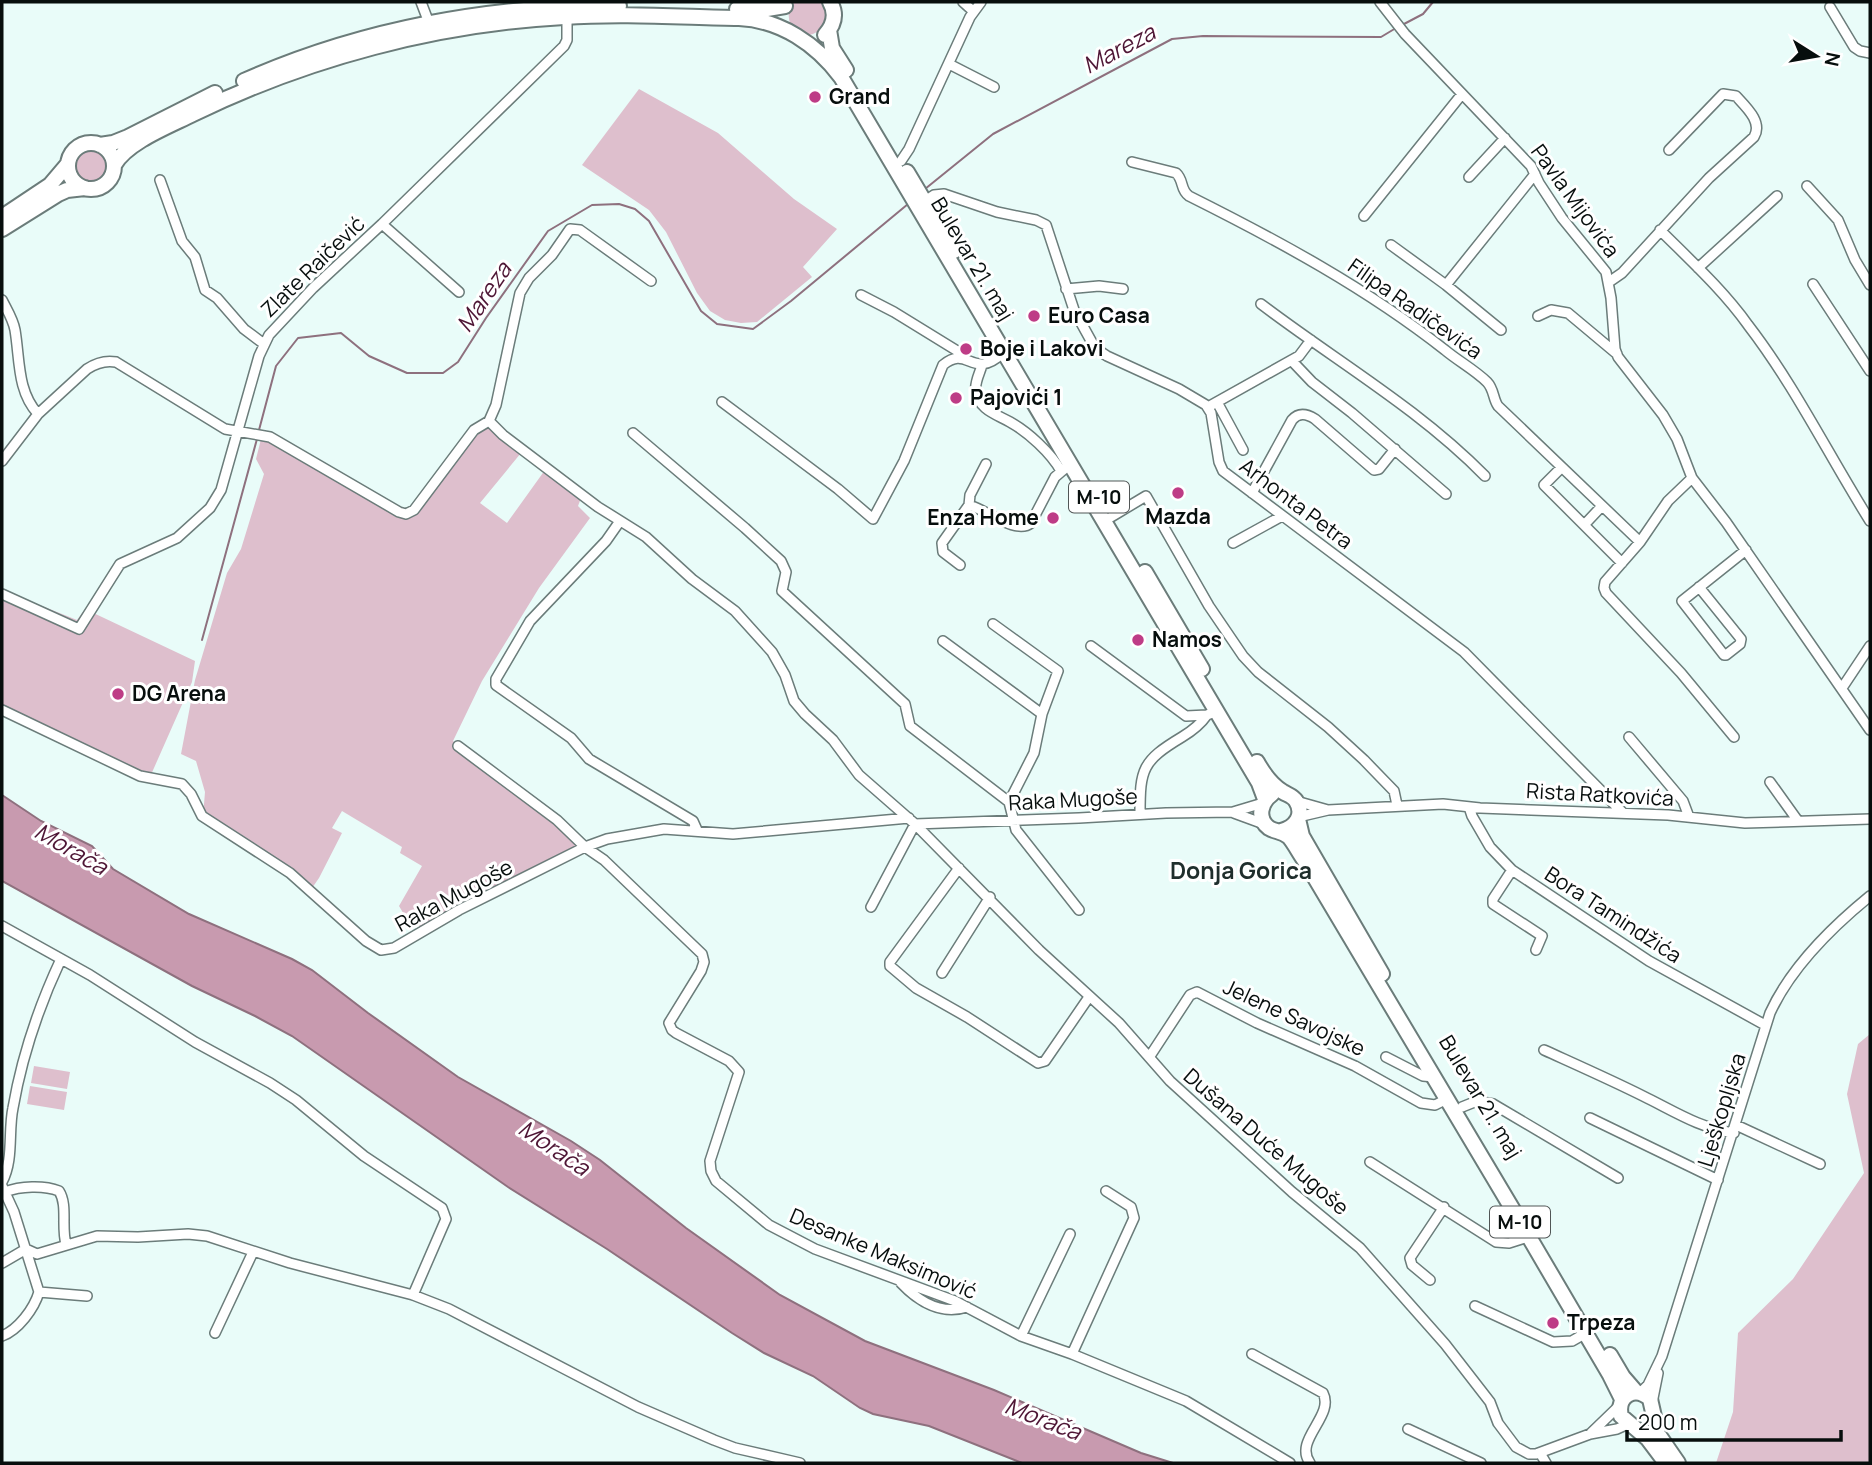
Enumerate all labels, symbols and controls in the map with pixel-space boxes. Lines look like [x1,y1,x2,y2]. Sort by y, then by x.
water label: Mareza [1077,15,1161,81]
north arrow [1781,21,1851,91]
text: N [1819,50,1847,68]
place label: Grand [829,82,891,110]
marker: Grand [807,89,823,105]
street label: Pavla Mijovića [1525,138,1626,263]
street label: Bulevar 21. maj [925,192,1021,325]
street label: Zlate Raičević [254,210,370,323]
street label: Filipa Radičevića [1343,251,1488,365]
water label: Mareza [448,254,519,338]
place label: Euro Casa [1048,301,1150,329]
marker: Euro Casa [1026,308,1042,324]
place label: Boje i Lakovi [980,334,1104,362]
marker: Boje i Lakovi [958,341,974,357]
place label: Pajovići 1 [970,383,1062,411]
marker: Pajovići 1 [948,390,964,406]
street label: Arhonta Petra [1234,452,1359,555]
road number: M-10 [1069,482,1129,512]
marker: Mazda [1170,485,1186,501]
place label: Mazda [1145,502,1211,530]
place label: Enza Home [927,503,1039,531]
marker: Enza Home [1045,510,1061,526]
place label: Namos [1152,625,1222,653]
marker: Namos [1130,632,1146,648]
place label: DG Arena [132,679,226,707]
marker: DG Arena [110,686,126,702]
street label: Rista Ratkovića [1526,776,1675,812]
street label: Raka Mugoše [1008,782,1138,816]
water label: Morača [29,815,115,882]
street label: Raka Mugoše [390,852,517,938]
district label: Donja Gorica [1170,854,1312,886]
street label: Bora Tamindžića [1540,859,1687,969]
street label: Jelene Savojske [1219,972,1370,1062]
street label: Bulevar 21. maj [1433,1030,1529,1163]
street label: Lješkopljska [1690,1049,1752,1170]
street label: Dušana Duće Mugoše [1178,1062,1355,1221]
water label: Morača [513,1112,597,1183]
street label: Desanke Maksimović [786,1201,981,1305]
road number: M-10 [1490,1206,1550,1238]
place label: Trpeza [1567,1308,1635,1336]
marker: Trpeza [1545,1315,1561,1331]
water label: Morača [1001,1389,1087,1448]
scale bar [1627,1398,1840,1442]
text: 200 m [1638,1408,1698,1436]

